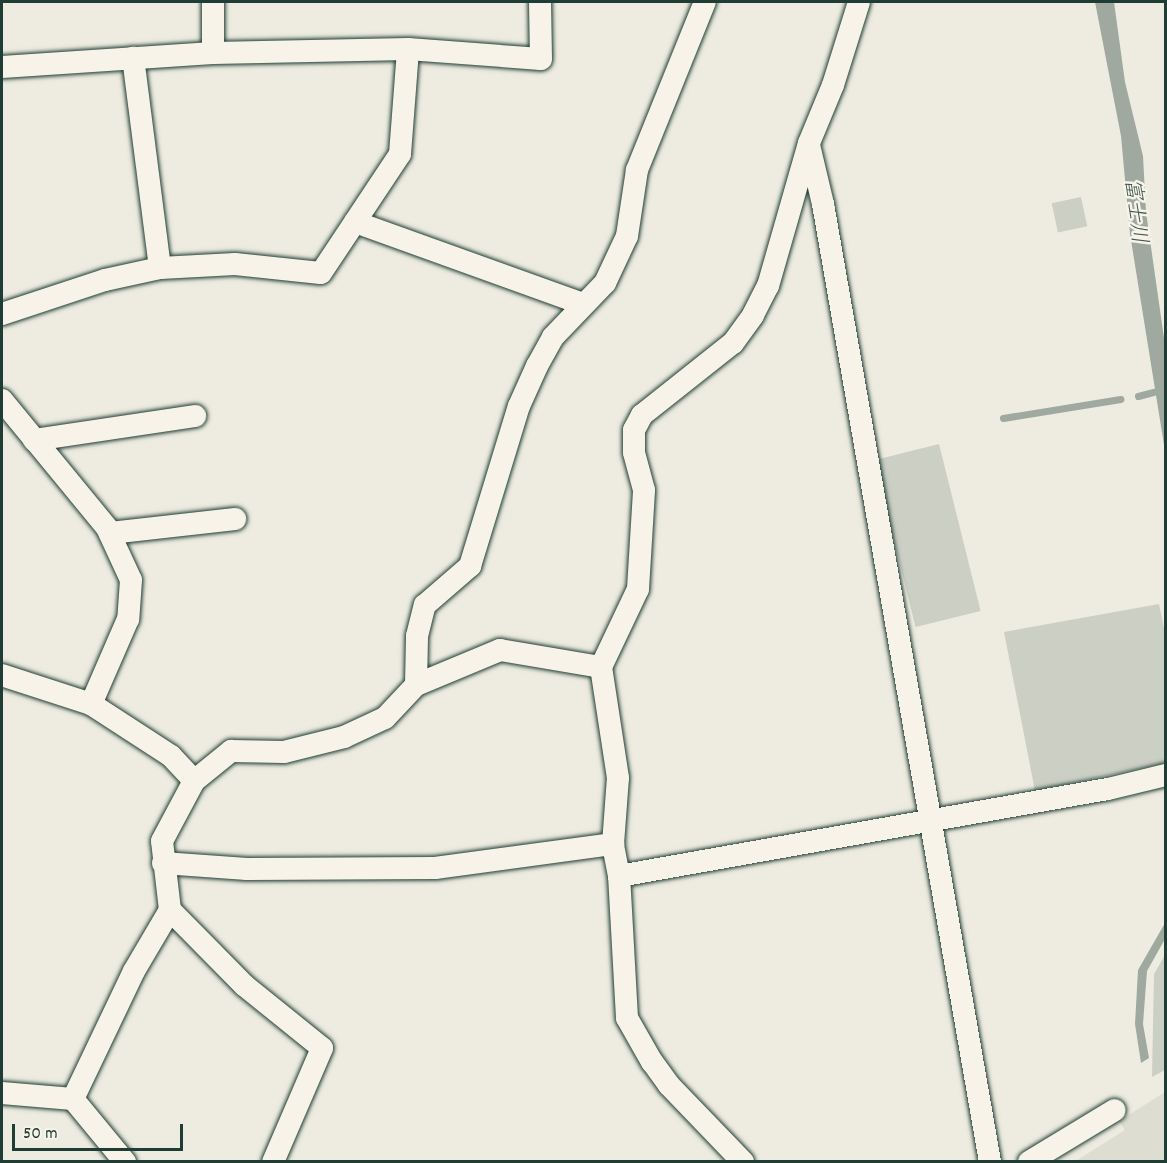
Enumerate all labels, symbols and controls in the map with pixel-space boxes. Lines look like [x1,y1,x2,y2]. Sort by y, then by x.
water label: 富士川 [1117,177,1151,245]
scale bar [15,1112,186,1150]
text: 50 m [23,1122,58,1147]

